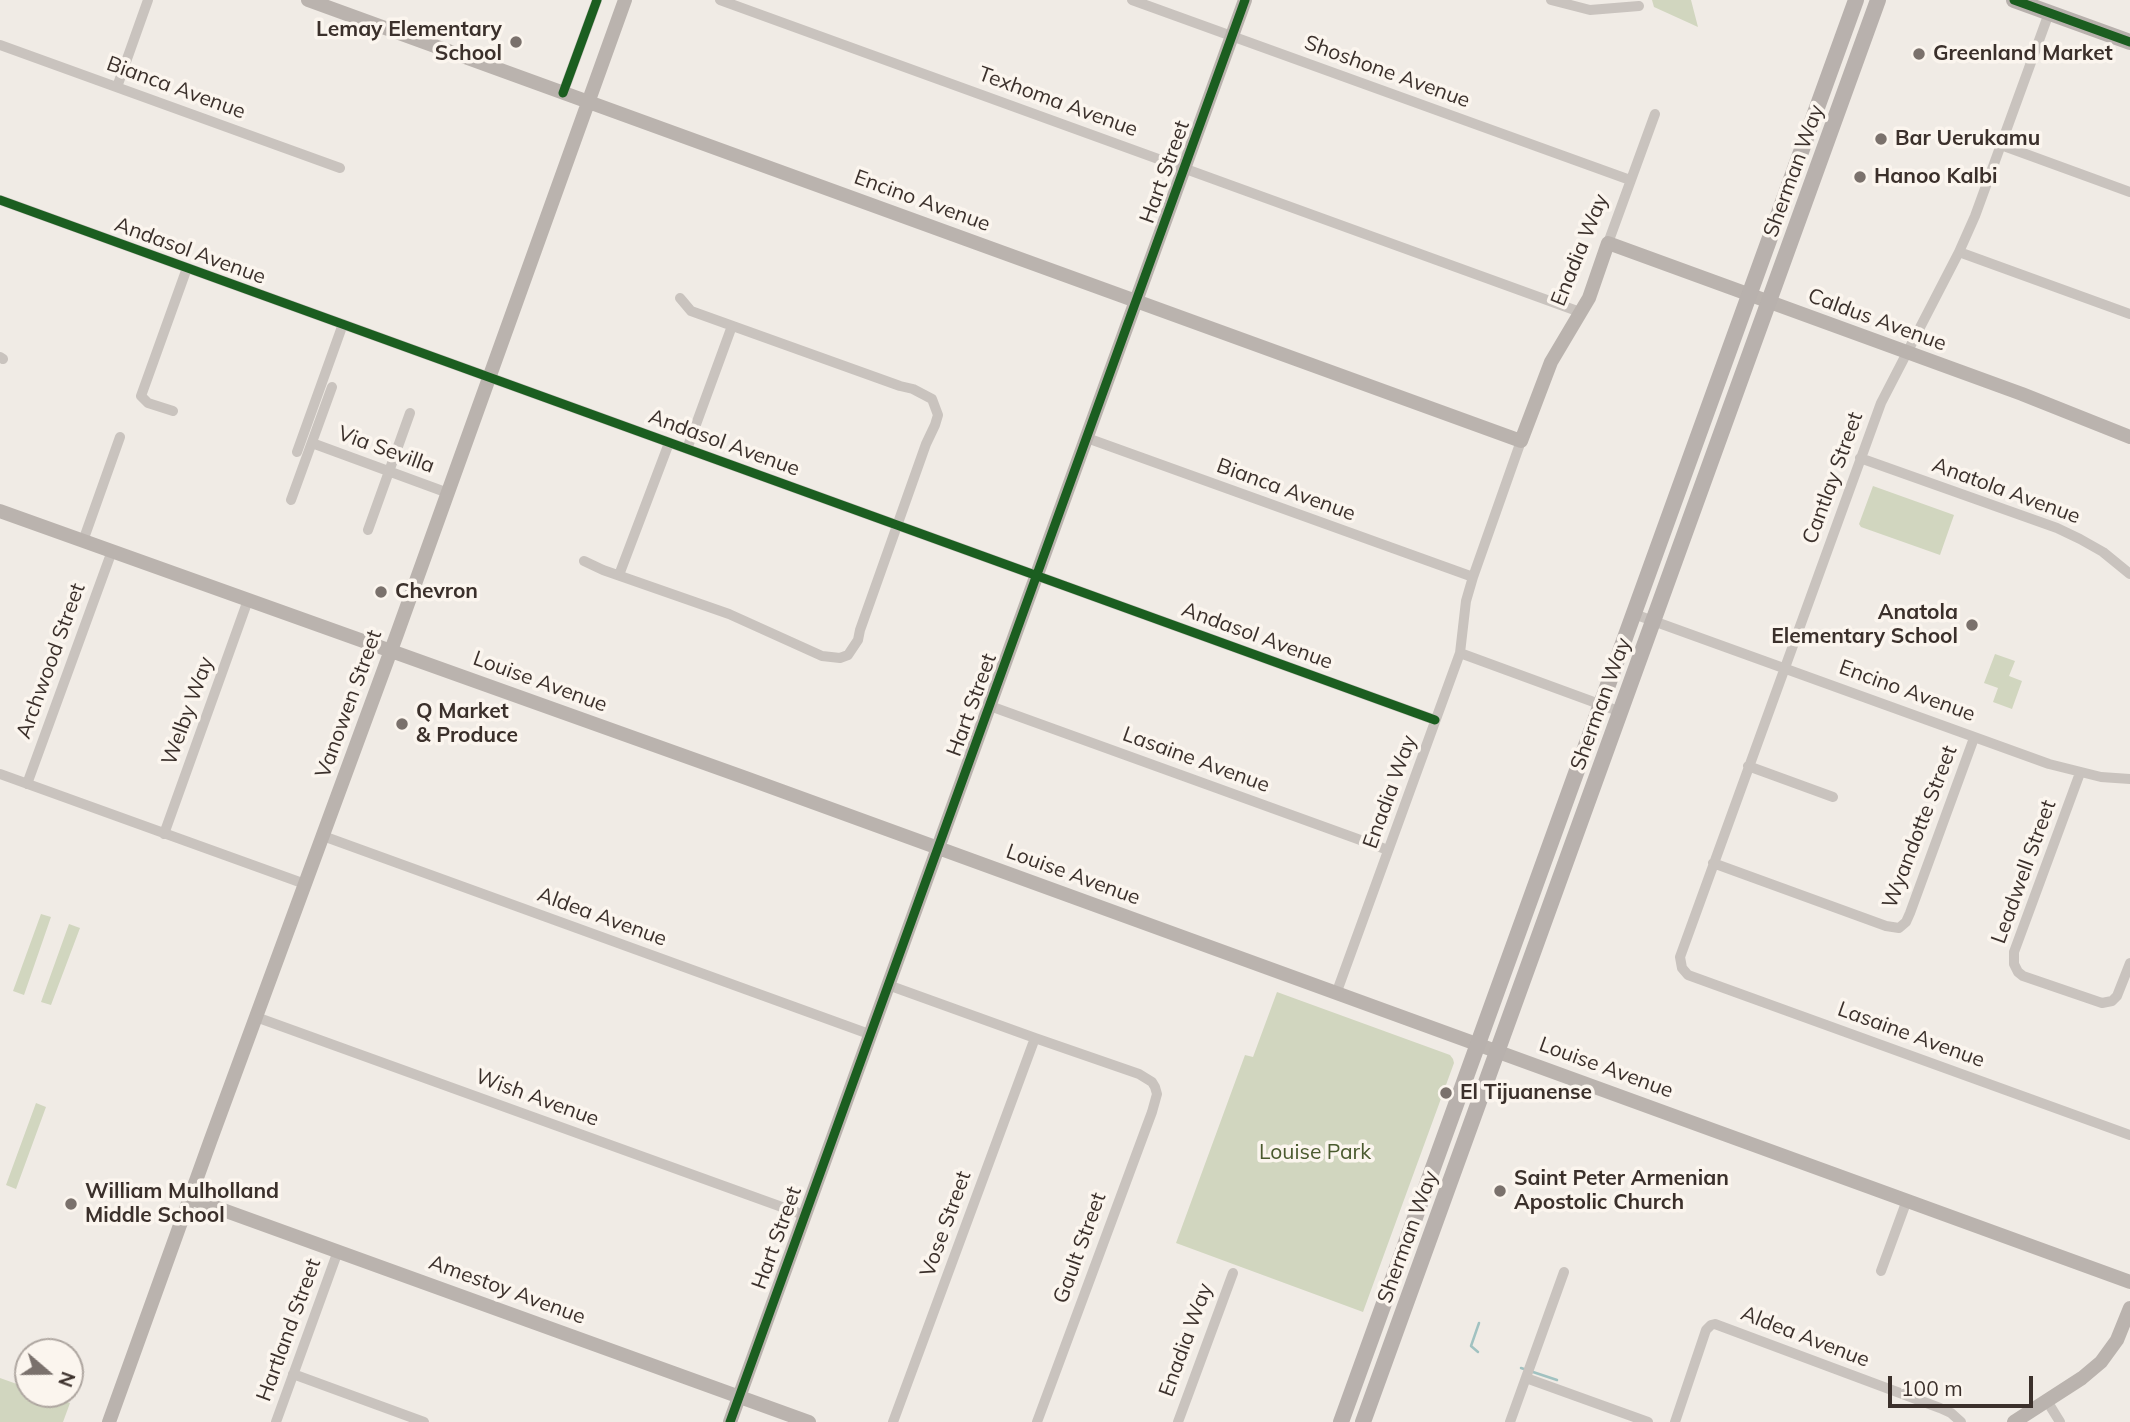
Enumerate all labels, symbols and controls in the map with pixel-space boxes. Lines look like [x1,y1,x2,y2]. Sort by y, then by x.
place label: Lemay Elementary School [316,17,502,67]
street label: Shoshone Avenue [1301,30,1473,114]
marker: Lemay Elementary School [508,34,524,50]
place label: Greenland Market [1933,41,2113,67]
marker: Greenland Market [1911,46,1927,62]
street label: Bianca Avenue [103,51,249,125]
street label: Texhoma Avenue [975,61,1141,143]
street label: Sherman Way [1758,101,1830,241]
street label: Hart Street [1135,117,1195,227]
place label: Bar Uerukamu [1895,126,2040,152]
marker: Bar Uerukamu [1873,131,1889,147]
place label: Hanoo Kalbi [1874,164,1998,190]
street label: Encino Avenue [851,165,993,237]
marker: Hanoo Kalbi [1852,169,1868,185]
street label: Enadia Way [1546,190,1614,310]
street label: Andasol Avenue [111,212,269,290]
street label: Caldus Avenue [1804,283,1950,357]
street label: Andasol Avenue [645,404,803,482]
street label: Cantlay Street [1797,409,1869,547]
street label: Via Sevilla [334,421,438,479]
street label: Bianca Avenue [1213,453,1359,527]
street label: Anatola Avenue [1928,453,2084,529]
place label: Chevron [395,579,478,605]
street label: Archwood Street [11,580,91,742]
marker: Chevron [373,584,389,600]
street label: Andasol Avenue [1178,597,1336,675]
place label: Anatola Elementary School [1771,600,1958,650]
marker: Anatola Elementary School [1964,617,1980,633]
street label: Vanowen Street [311,627,387,781]
street label: Sherman Way [1565,634,1637,774]
street label: Louise Avenue [469,646,611,718]
street label: Hart Street [942,650,1002,760]
street label: Welby Way [157,653,219,769]
street label: Encino Avenue [1836,655,1978,727]
place label: Q Market & Produce [416,699,518,749]
marker: Q Market & Produce [394,716,410,732]
street label: Lasaine Avenue [1119,722,1273,798]
street label: Enadia Way [1358,732,1422,852]
street label: Wyandotte Street [1877,742,1963,912]
street label: Leadwell Street [1986,797,2062,947]
street label: Louise Avenue [1002,839,1144,911]
street label: Aldea Avenue [534,882,670,952]
street label: Lasaine Avenue [1834,997,1988,1073]
street label: Louise Avenue [1535,1032,1677,1104]
street label: Wish Avenue [472,1064,602,1132]
place label: El Tijuanense [1460,1080,1592,1106]
marker: El Tijuanense [1438,1085,1454,1101]
park label: Louise Park [1259,1140,1371,1166]
place label: Saint Peter Armenian Apostolic Church [1514,1166,1729,1216]
street label: Sherman Way [1372,1167,1444,1307]
street label: Vose Street [915,1168,977,1280]
place label: William Mulholland Middle School [85,1179,279,1229]
street label: Hart Street [747,1183,807,1293]
marker: Saint Peter Armenian Apostolic Church [1492,1183,1508,1199]
street label: Gault Street [1048,1189,1112,1307]
marker: William Mulholland Middle School [63,1196,79,1212]
street label: Amestoy Avenue [425,1250,589,1330]
street label: Hartland Street [251,1255,327,1405]
street label: Enadia Way [1154,1280,1218,1400]
street label: Aldea Avenue [1737,1301,1873,1373]
north arrow [14,1338,84,1408]
scale bar [1892,1362,2037,1406]
text: N [53,1369,81,1390]
text: 100 m [1901,1375,1963,1401]

